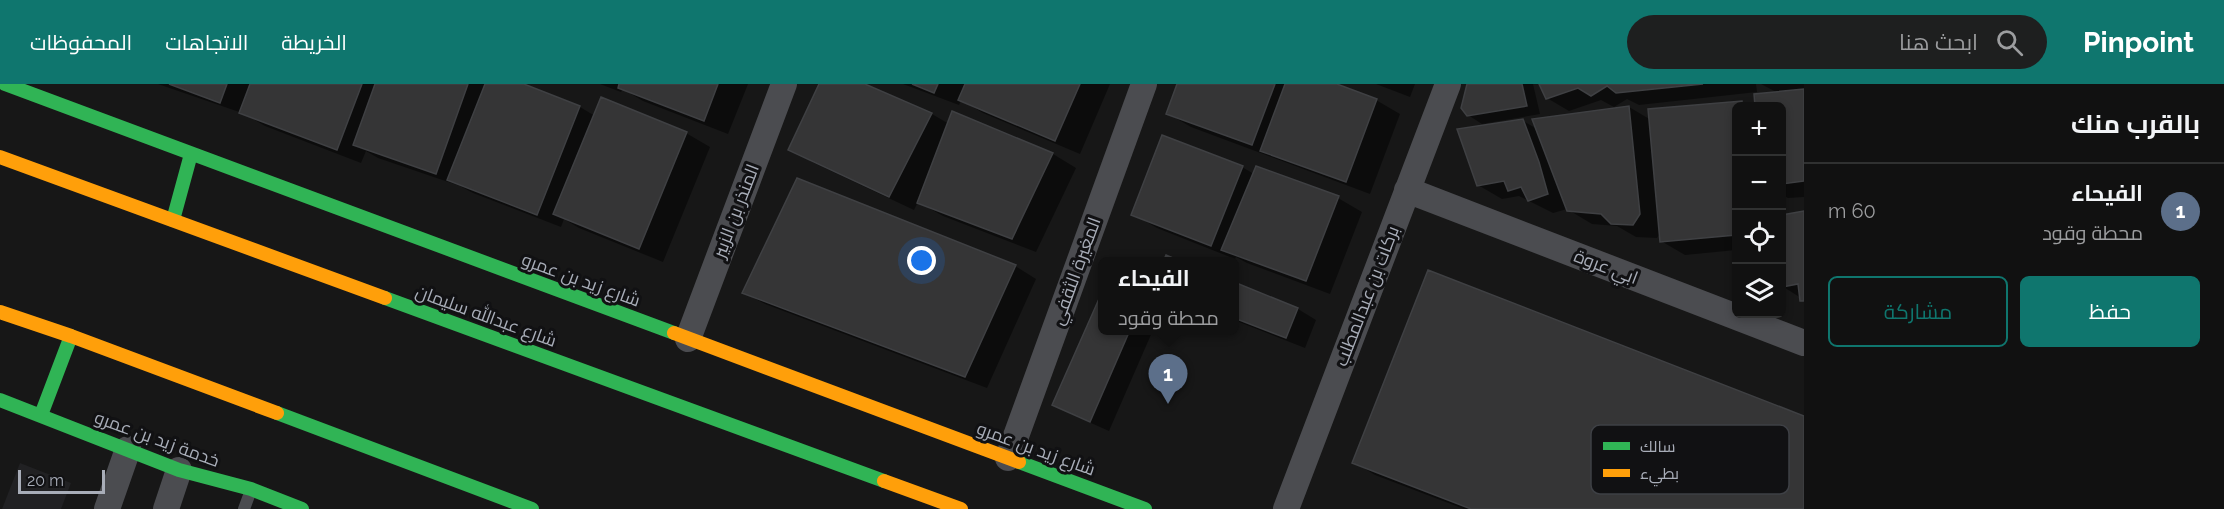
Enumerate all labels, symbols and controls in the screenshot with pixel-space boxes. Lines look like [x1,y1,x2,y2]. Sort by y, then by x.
search box [1627,15,2047,69]
icon: search [1993,26,2026,59]
text: Pinpoint [2083,26,2194,59]
text: ابحث هنا [1899,29,1978,55]
text: المحفوظات [30,30,132,55]
text: الاتجاهات [165,30,248,55]
text: الخريطة [281,30,347,55]
map controls [1732,102,1786,318]
button: + [1732,102,1786,156]
text: بالقرب منك [2071,109,2200,139]
button: − [1732,156,1786,210]
street label: المنذر بن الزبير [708,161,764,262]
text: الفيحاء [2071,180,2143,206]
text: 60 m [1828,199,1876,223]
text: 1 [2176,199,2185,223]
button: locate [1732,210,1786,264]
street label: المغيرة الثقفي [1046,214,1109,329]
text: محطة وقود [2042,221,2143,245]
street label: بركات بن عبدالمطلب [1330,223,1404,369]
street label: ابي عروة [1570,245,1641,292]
your location [907,246,936,275]
street label: شارع زيد بن عمرو [518,248,643,313]
popup [1098,257,1239,335]
button: layers [1732,264,1786,318]
text: الفيحاء [1118,265,1190,291]
button: مشاركة [1828,276,2008,347]
button: حفظ [2020,276,2200,347]
street label: شارع عبدالله سليمان [412,279,560,353]
text: محطة وقود [1118,306,1219,330]
pin: 1 [1148,354,1188,404]
street label: خدمة زيد بن عمرو [92,406,222,472]
street label: شارع زيد بن عمرو [973,417,1098,482]
legend [1591,425,1789,494]
text: سالك [1640,437,1675,456]
text: بطيء [1640,464,1679,487]
scale bar [18,467,105,494]
text: 20 m [27,471,64,490]

